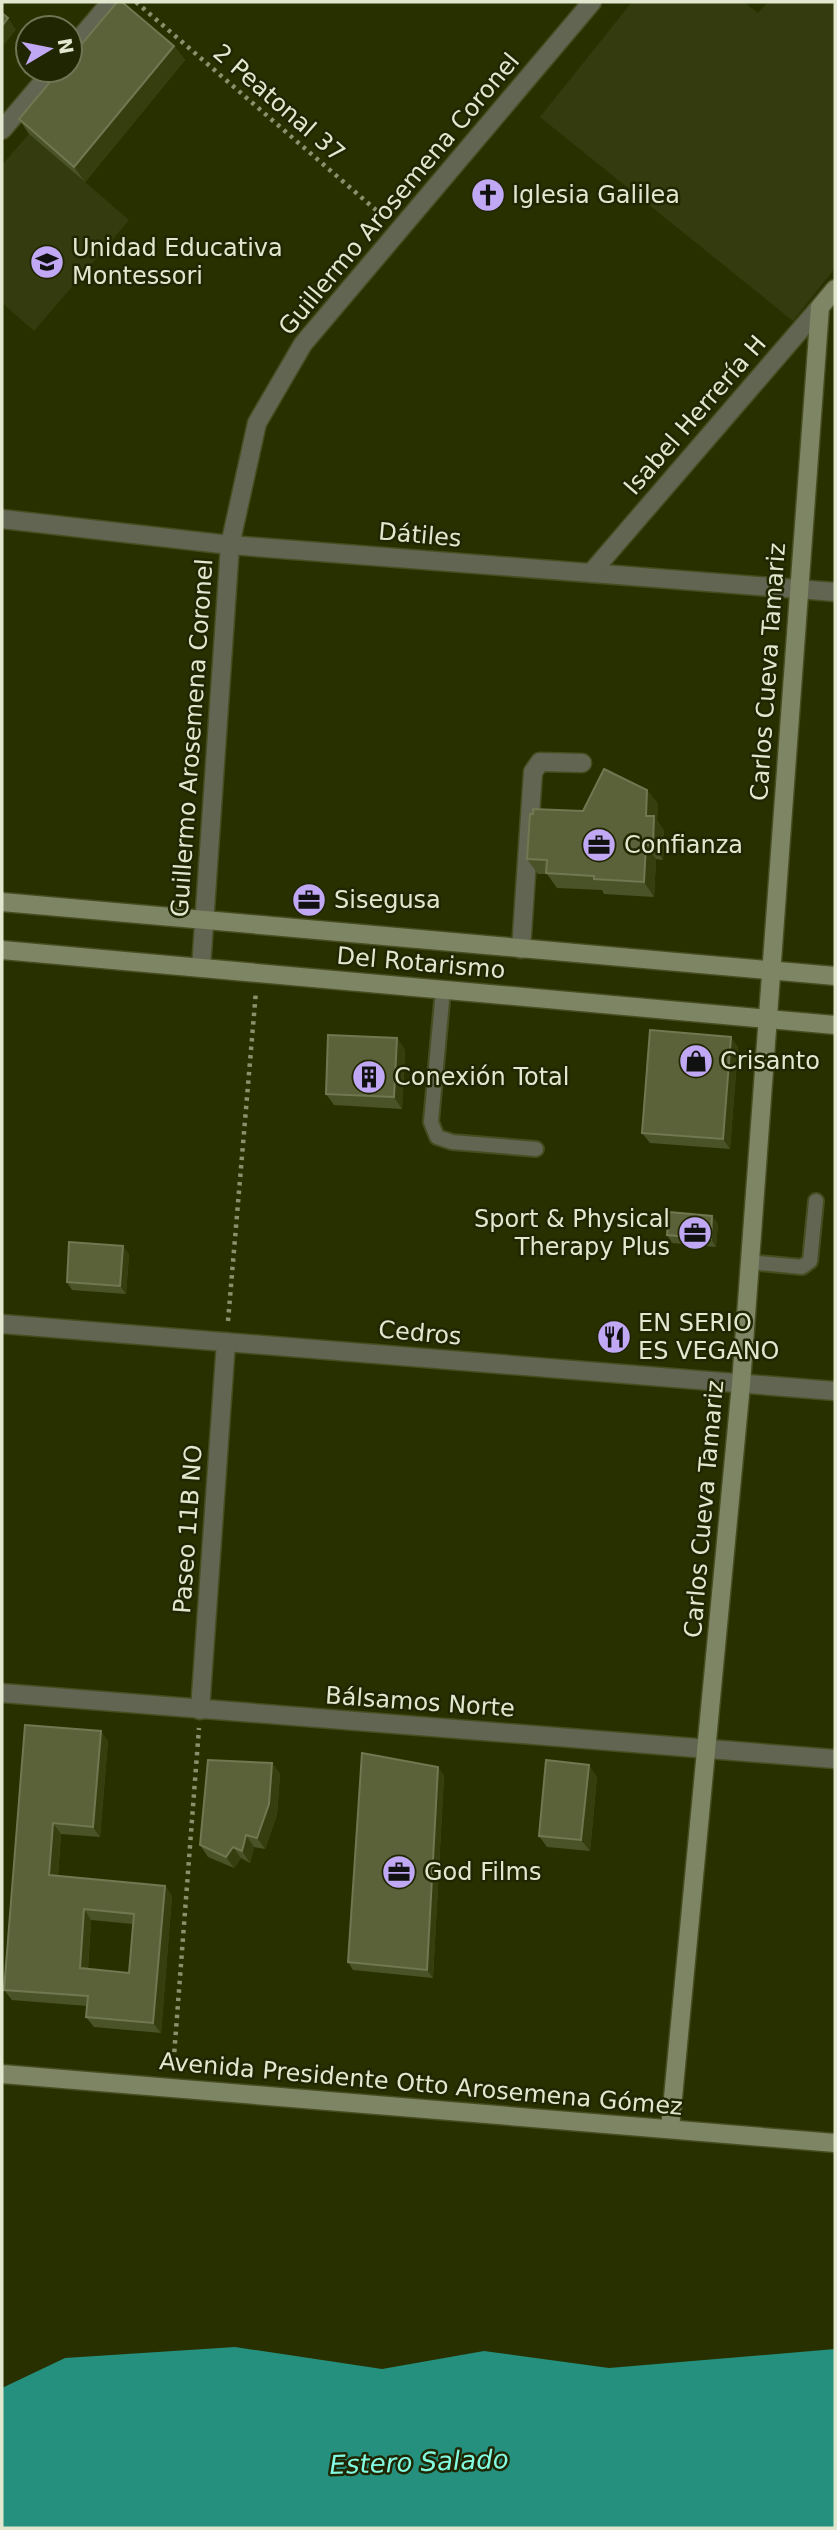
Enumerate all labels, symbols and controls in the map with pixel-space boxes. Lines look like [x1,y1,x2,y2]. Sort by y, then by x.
north arrow [14,14,84,84]
text: N [54,36,78,56]
street label: 2 Peatonal 37 [208,38,350,168]
street label: Guillermo Arosemena Coronel [273,47,525,341]
church icon: Iglesia Galilea [469,176,507,214]
place label: Iglesia Galilea [512,181,680,209]
place label: Unidad Educativa Montessori [72,234,283,290]
school or university icon: Unidad Educativa Montessori [28,243,66,281]
street label: Isabel Herrería H [618,330,772,500]
street label: Dátiles [377,517,463,553]
street label: Carlos Cueva Tamariz [745,542,791,802]
street label: Guillermo Arosemena Coronel [166,558,218,918]
office icon: Confianza [580,826,618,864]
place label: Confianza [624,831,743,859]
office icon: Sisegusa [290,881,328,919]
place label: Sisegusa [334,886,441,914]
street label: Del Rotarismo [336,942,506,984]
shop icon: Crisanto [677,1042,715,1080]
place label: Crisanto [720,1047,820,1075]
building icon: Conexión Total [350,1058,388,1096]
place label: Conexión Total [394,1063,569,1091]
place label: Sport & Physical Therapy Plus [474,1205,670,1261]
office icon: Sport & Physical Therapy Plus [676,1214,714,1252]
place label: EN SERIO ES VEGANO [638,1309,779,1365]
street label: Cedros [377,1315,463,1351]
restaurant icon: EN SERIO ES VEGANO [595,1318,633,1356]
street label: Carlos Cueva Tamariz [679,1379,729,1639]
street label: Paseo 11B NO [168,1444,208,1614]
street label: Bálsamos Norte [324,1681,516,1723]
office icon: God Films [380,1853,418,1891]
place label: God Films [424,1858,541,1886]
street label: Avenida Presidente Otto Arosemena Gómez [158,2047,684,2121]
water label: Estero Salado [329,2444,509,2480]

